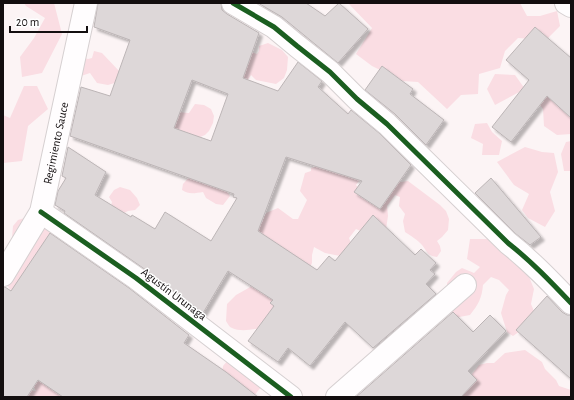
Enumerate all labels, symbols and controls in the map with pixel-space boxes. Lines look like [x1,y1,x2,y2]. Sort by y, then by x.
scale bar [10,8,87,34]
text: 20 m [16,16,39,28]
street label: Regimiento Sauce [41,101,70,185]
street label: Agustín Urunaga [139,266,209,323]

